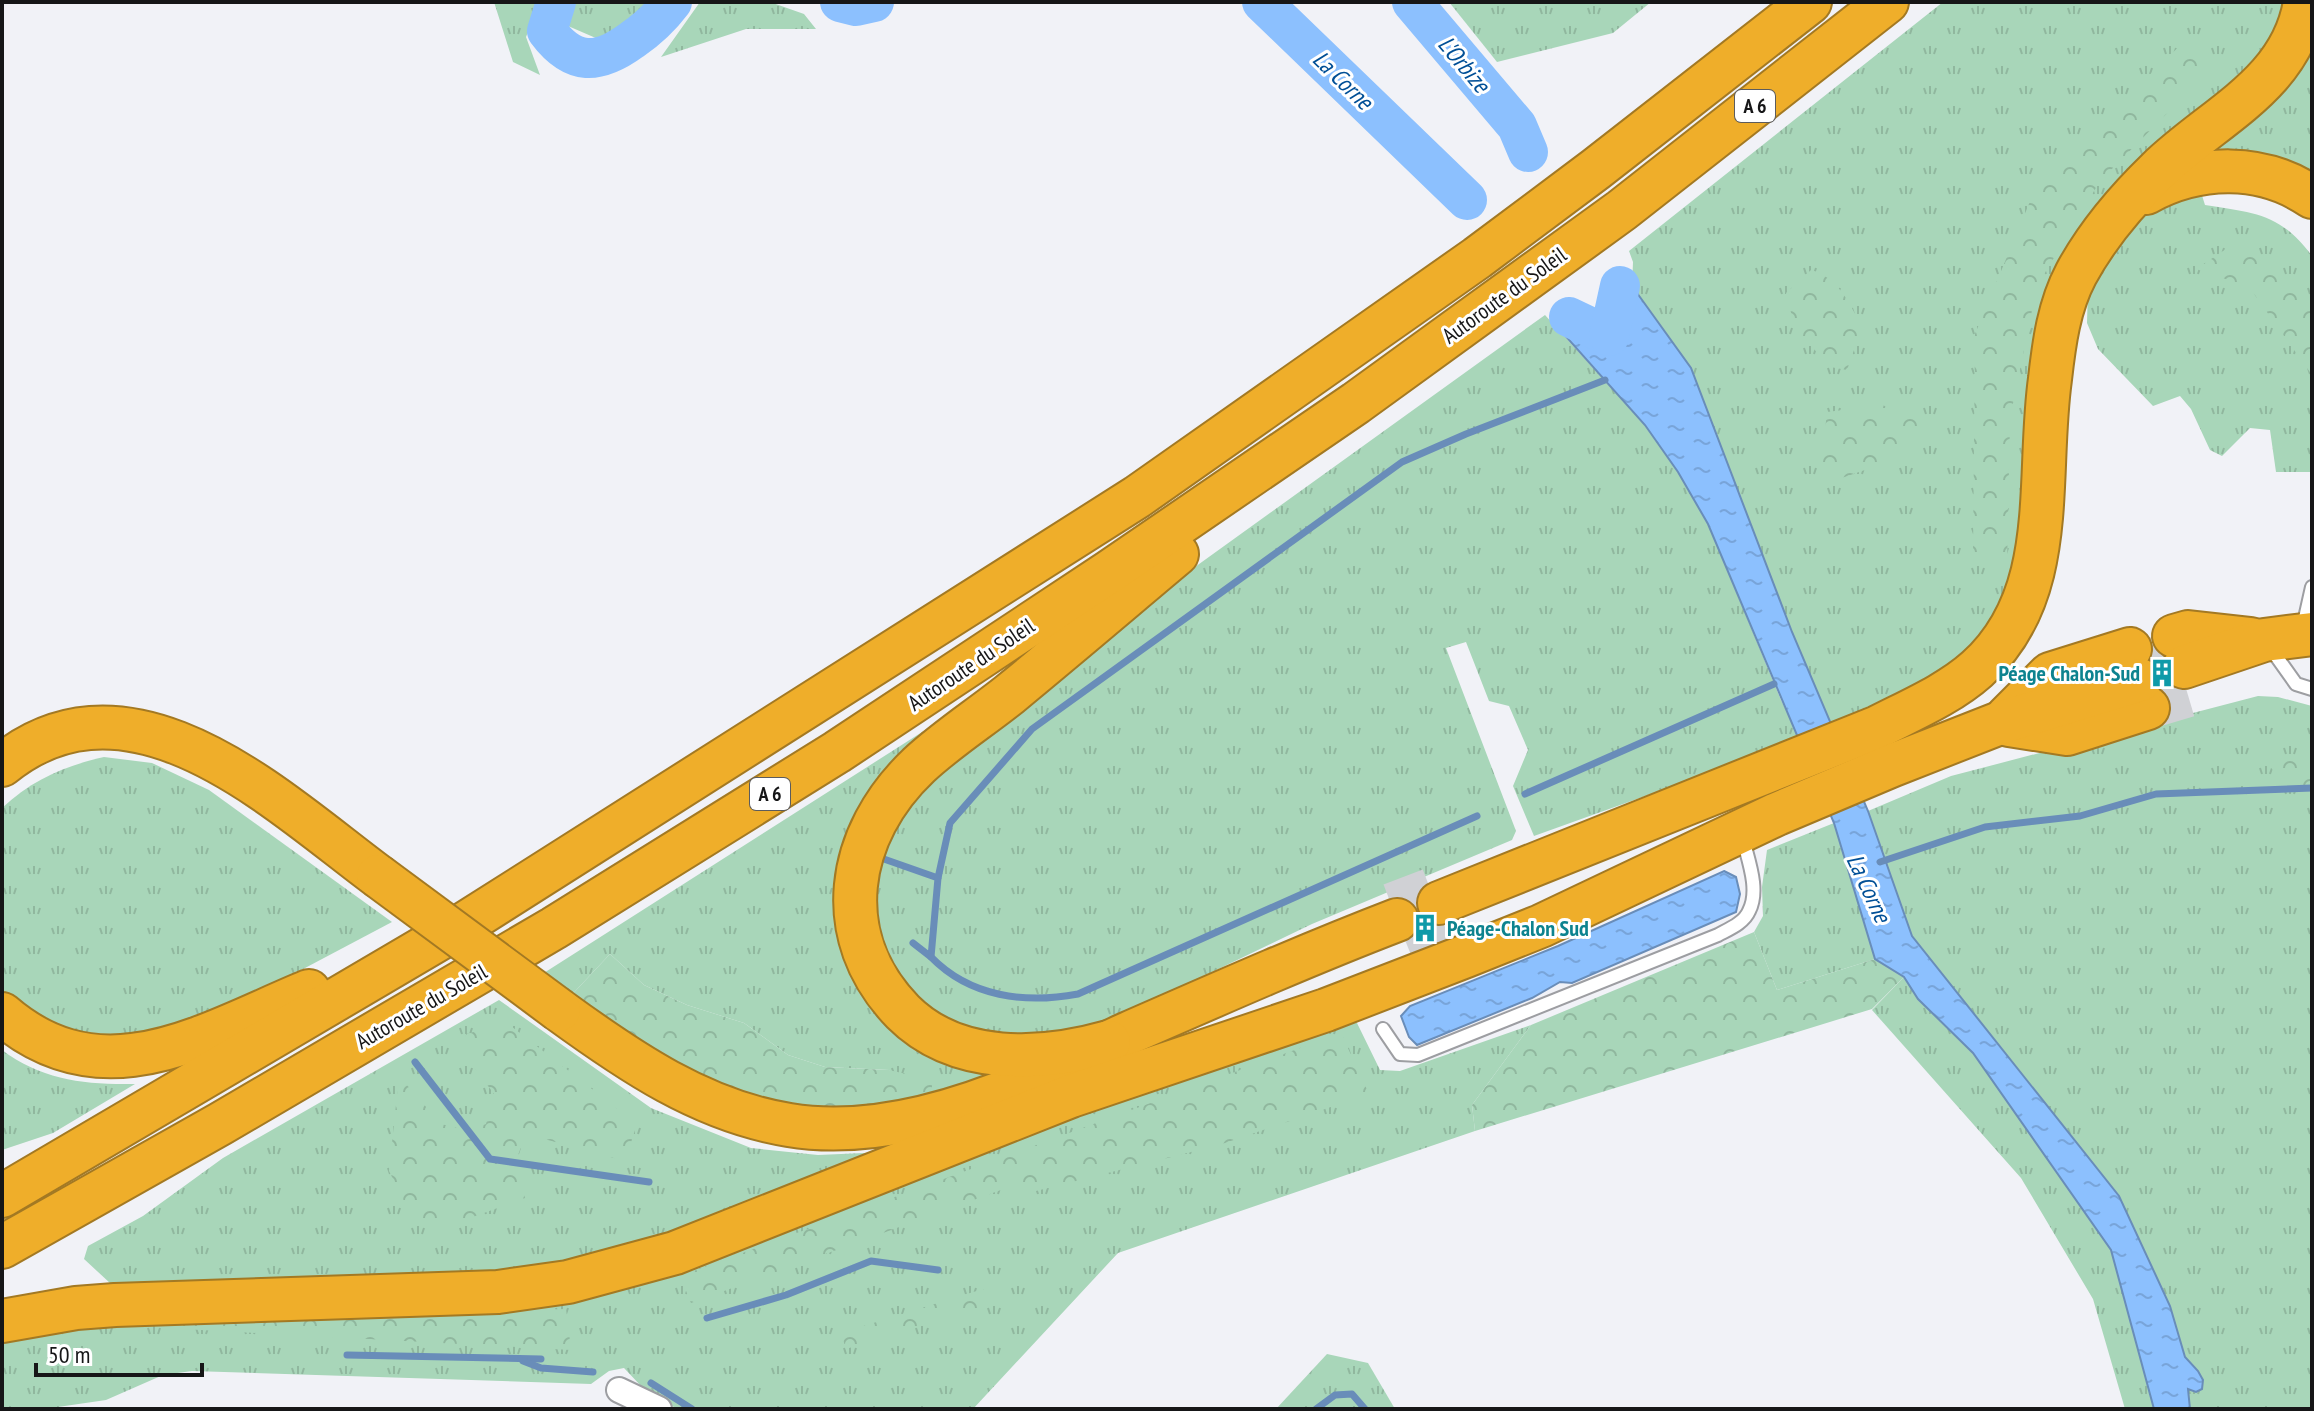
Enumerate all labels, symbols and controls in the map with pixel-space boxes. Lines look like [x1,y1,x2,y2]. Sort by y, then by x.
water label: L'Orbize [1431,29,1498,100]
water label: La Corne [1306,44,1381,118]
road number: A 6 [1735,90,1775,122]
street label: Autoroute du Soleil [1436,240,1572,349]
street label: Autoroute du Soleil [902,611,1040,717]
building icon: Péage Chalon-Sud [2147,658,2177,688]
place label: Péage Chalon-Sud [1998,659,2140,687]
road number: A 6 [750,778,790,810]
water label: La Corne [1840,849,1899,929]
building icon: Péage-Chalon Sud [1410,913,1440,943]
place label: Péage-Chalon Sud [1447,914,1589,942]
street label: Autoroute du Soleil [350,957,492,1055]
scale bar [36,1327,202,1377]
text: 50 m [48,1339,90,1370]

